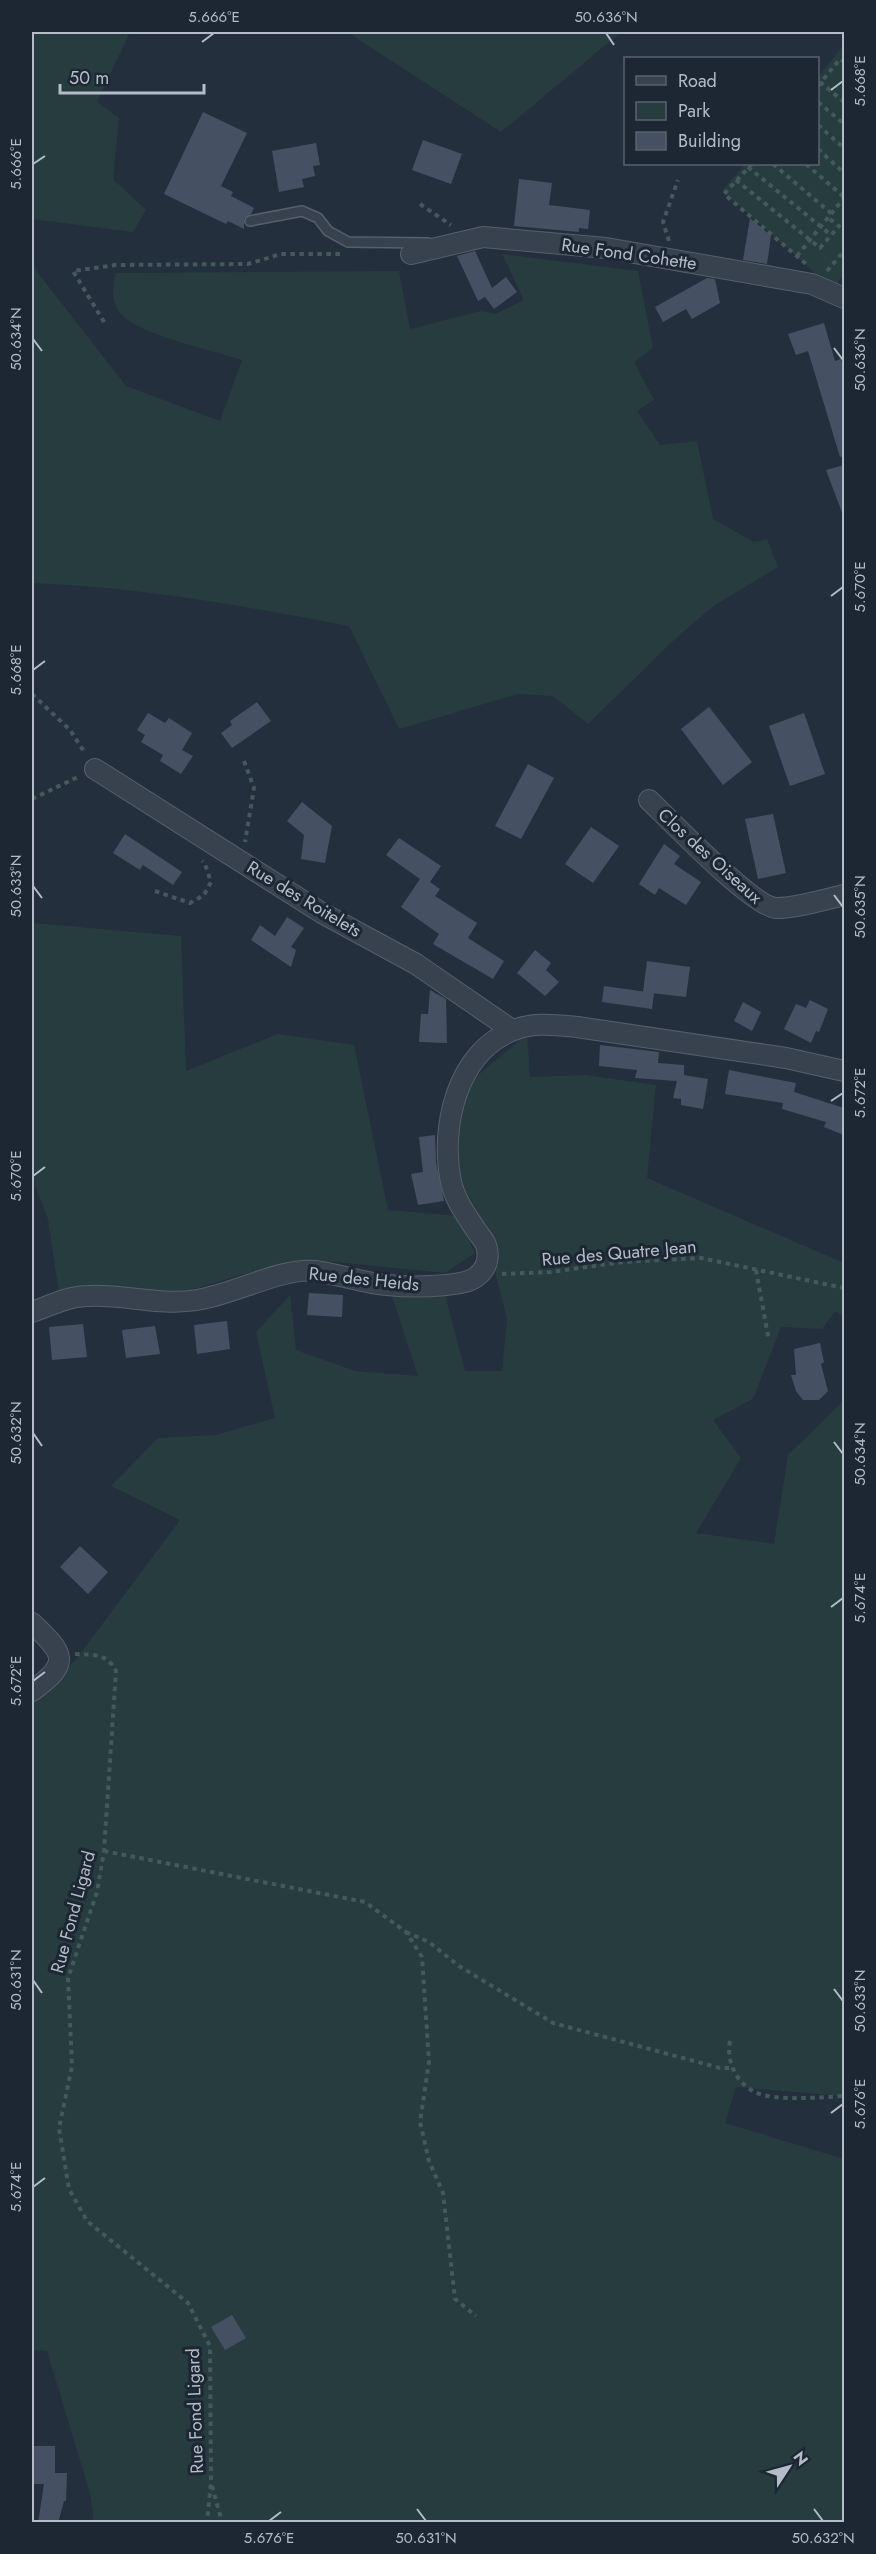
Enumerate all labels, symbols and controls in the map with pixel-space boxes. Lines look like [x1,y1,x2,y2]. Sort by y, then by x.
text: 5.666°E [188,6,240,28]
text: 50.636°N [574,6,638,28]
text: 5.668°E [849,56,871,106]
scale bar [60,57,204,95]
legend [624,57,819,165]
text: 50 m [69,65,109,91]
text: Road [678,68,717,94]
text: Park [678,98,710,124]
text: Building [678,128,741,154]
text: 5.666°E [5,138,27,190]
street label: Rue Fond Cohette [560,232,698,276]
text: 50.634°N [5,307,27,371]
text: 50.636°N [849,328,871,392]
text: 5.670°E [849,562,871,612]
text: 5.668°E [5,645,27,695]
street label: Clos des Oiseaux [652,802,768,910]
street label: Rue des Roitelets [242,854,366,944]
text: 50.633°N [5,855,27,917]
text: 50.635°N [849,875,871,939]
text: 5.672°E [849,1068,871,1118]
text: 5.670°E [5,1151,27,1201]
street label: Rue des Quatre Jean [541,1233,697,1273]
street label: Rue des Heids [308,1260,420,1298]
text: 50.632°N [5,1401,27,1465]
text: 50.634°N [849,1422,871,1486]
text: 5.674°E [849,1573,871,1623]
text: 5.672°E [5,1656,27,1706]
street label: Rue Fond Ligard [44,1848,102,1976]
text: 50.631°N [5,1949,27,2011]
text: 50.633°N [849,1970,871,2032]
text: 5.676°E [849,2079,871,2129]
text: 5.674°E [5,2162,27,2212]
street label: Rue Fond Ligard [180,2348,210,2474]
north arrow [759,2437,819,2497]
text: N [788,2447,814,2470]
text: 5.676°E [244,2527,294,2549]
text: 50.631°N [395,2527,457,2549]
text: 50.632°N [791,2527,855,2549]

